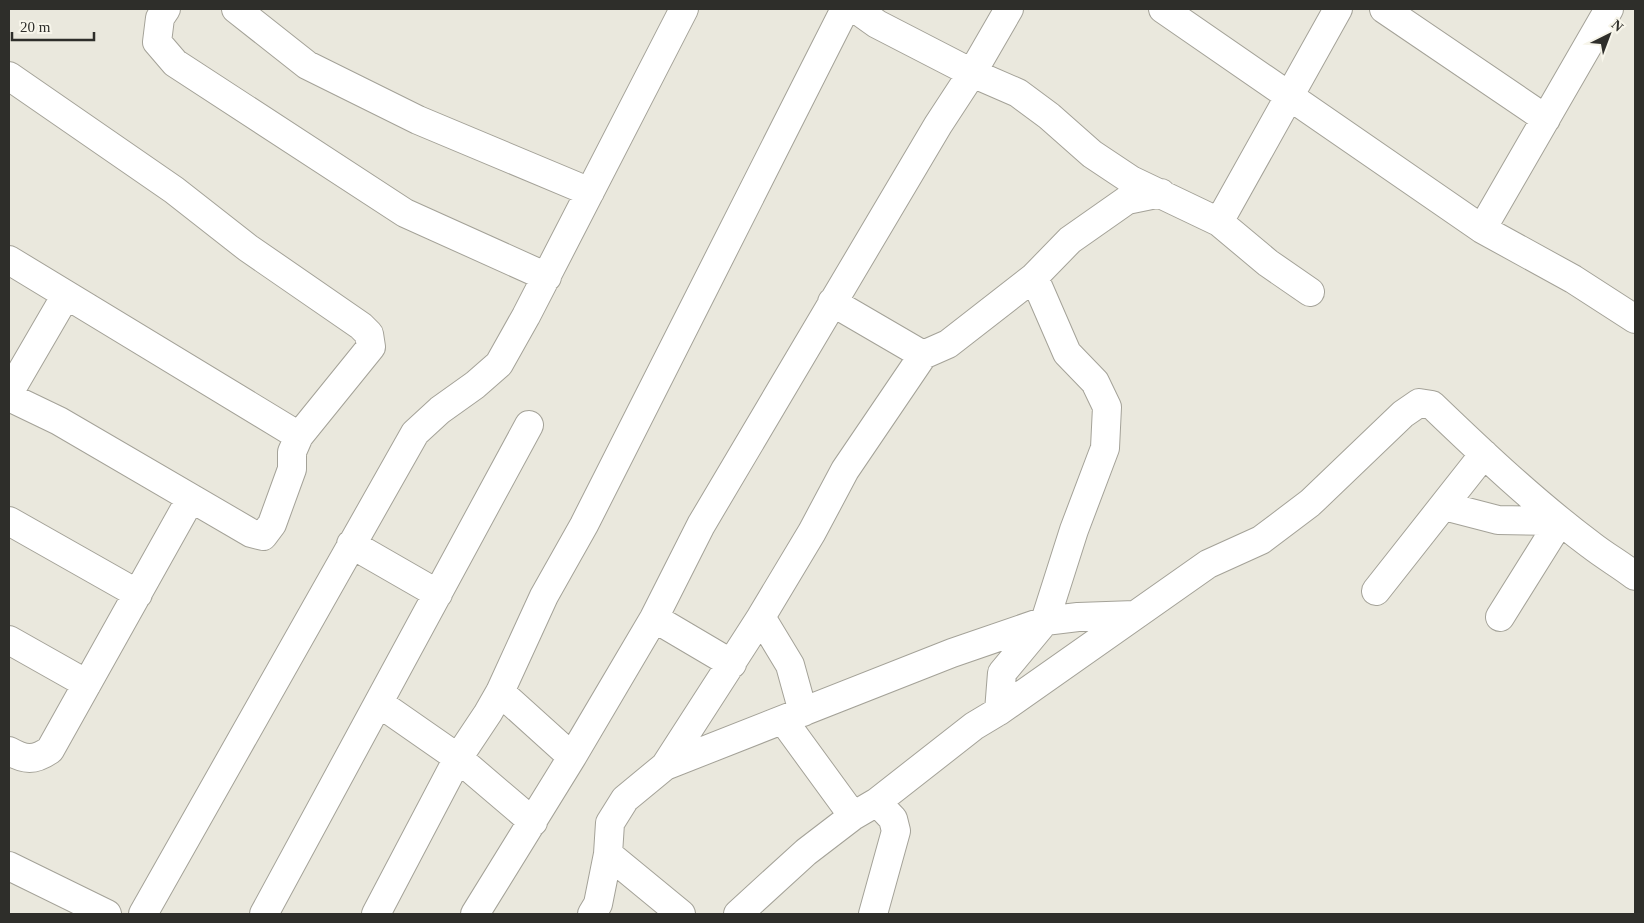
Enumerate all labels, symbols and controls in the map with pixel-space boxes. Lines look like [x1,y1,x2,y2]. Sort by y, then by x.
scale bar [12,10,95,42]
north arrow [1584,10,1634,60]
text: N [1609,17,1626,35]
text: 20 m [20,19,51,35]

